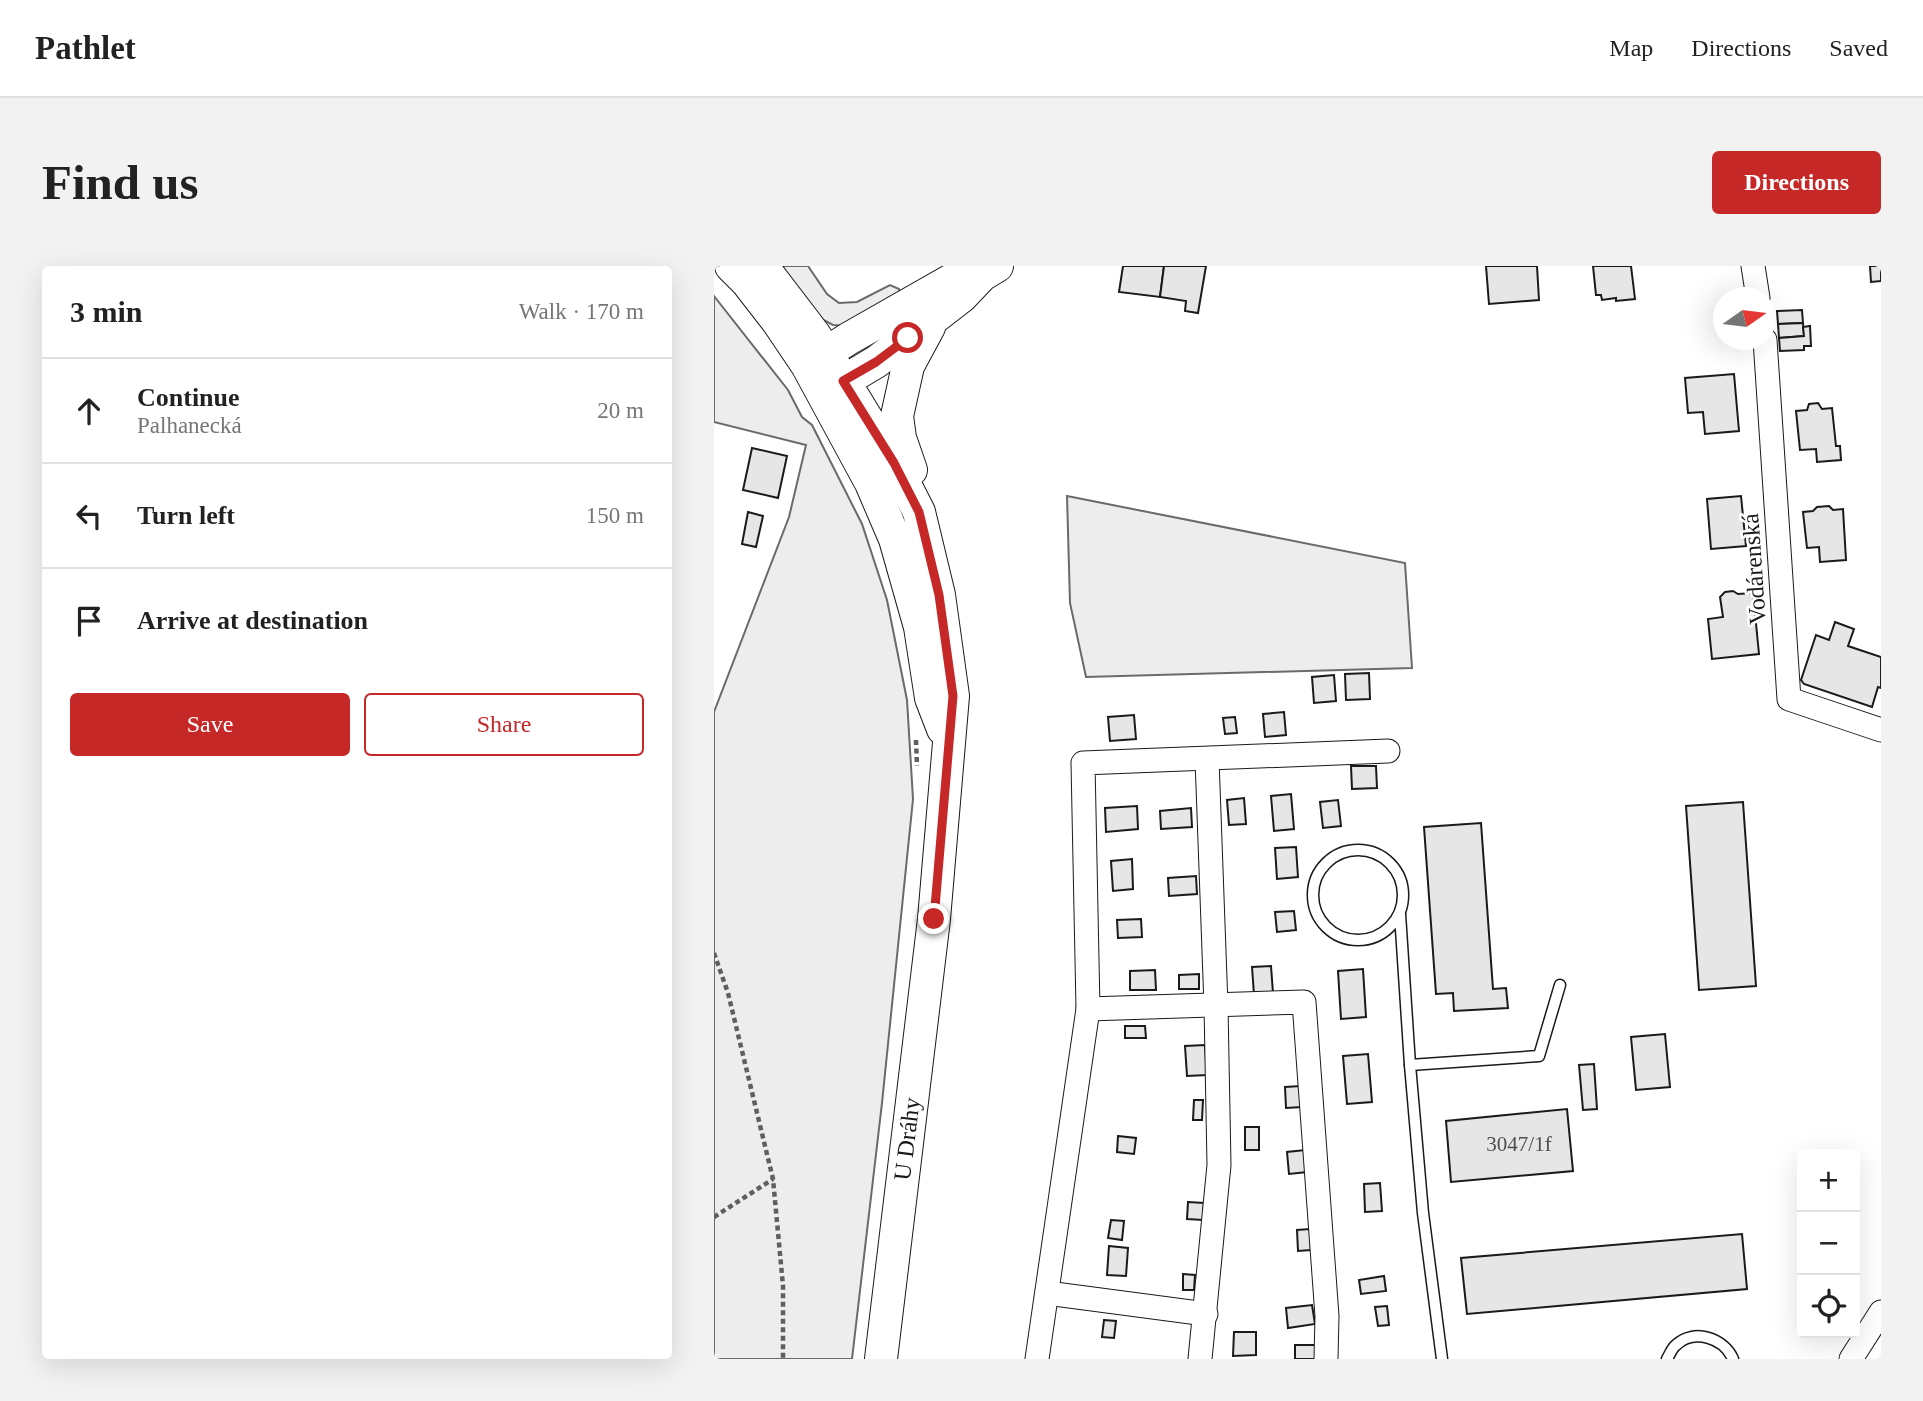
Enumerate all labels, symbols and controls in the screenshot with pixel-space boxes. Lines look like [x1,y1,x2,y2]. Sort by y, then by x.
text: Pathlet [35,30,136,66]
text: Map [1609,35,1653,61]
text: Directions [1691,35,1791,61]
text: Saved [1829,35,1888,61]
button: Directions [1712,151,1881,214]
text: Find us [42,155,199,210]
north arrow [1713,287,1776,350]
text: 3 min [70,295,143,328]
text: Walk · 170 m [519,299,644,324]
route start [892,322,923,353]
text: Continue [137,383,240,412]
icon: ahead [70,392,108,430]
text: 20 m [597,398,644,423]
text: Palhanecká [137,413,242,438]
icon: left [70,497,108,535]
text: Turn left [137,501,235,530]
text: 150 m [586,503,644,528]
street label: Vodárenská [1737,512,1771,626]
icon: arrive [70,602,108,640]
text: Arrive at destination [137,606,368,635]
button: Save [70,693,350,756]
button: Share [364,693,644,756]
route end [918,903,949,934]
street label: U Dráhy [889,1096,925,1182]
house number: 3047/1f [1486,1132,1552,1156]
map controls [1797,1149,1860,1338]
button: + [1797,1149,1860,1212]
button: − [1797,1212,1860,1275]
button: locate [1797,1275,1860,1338]

